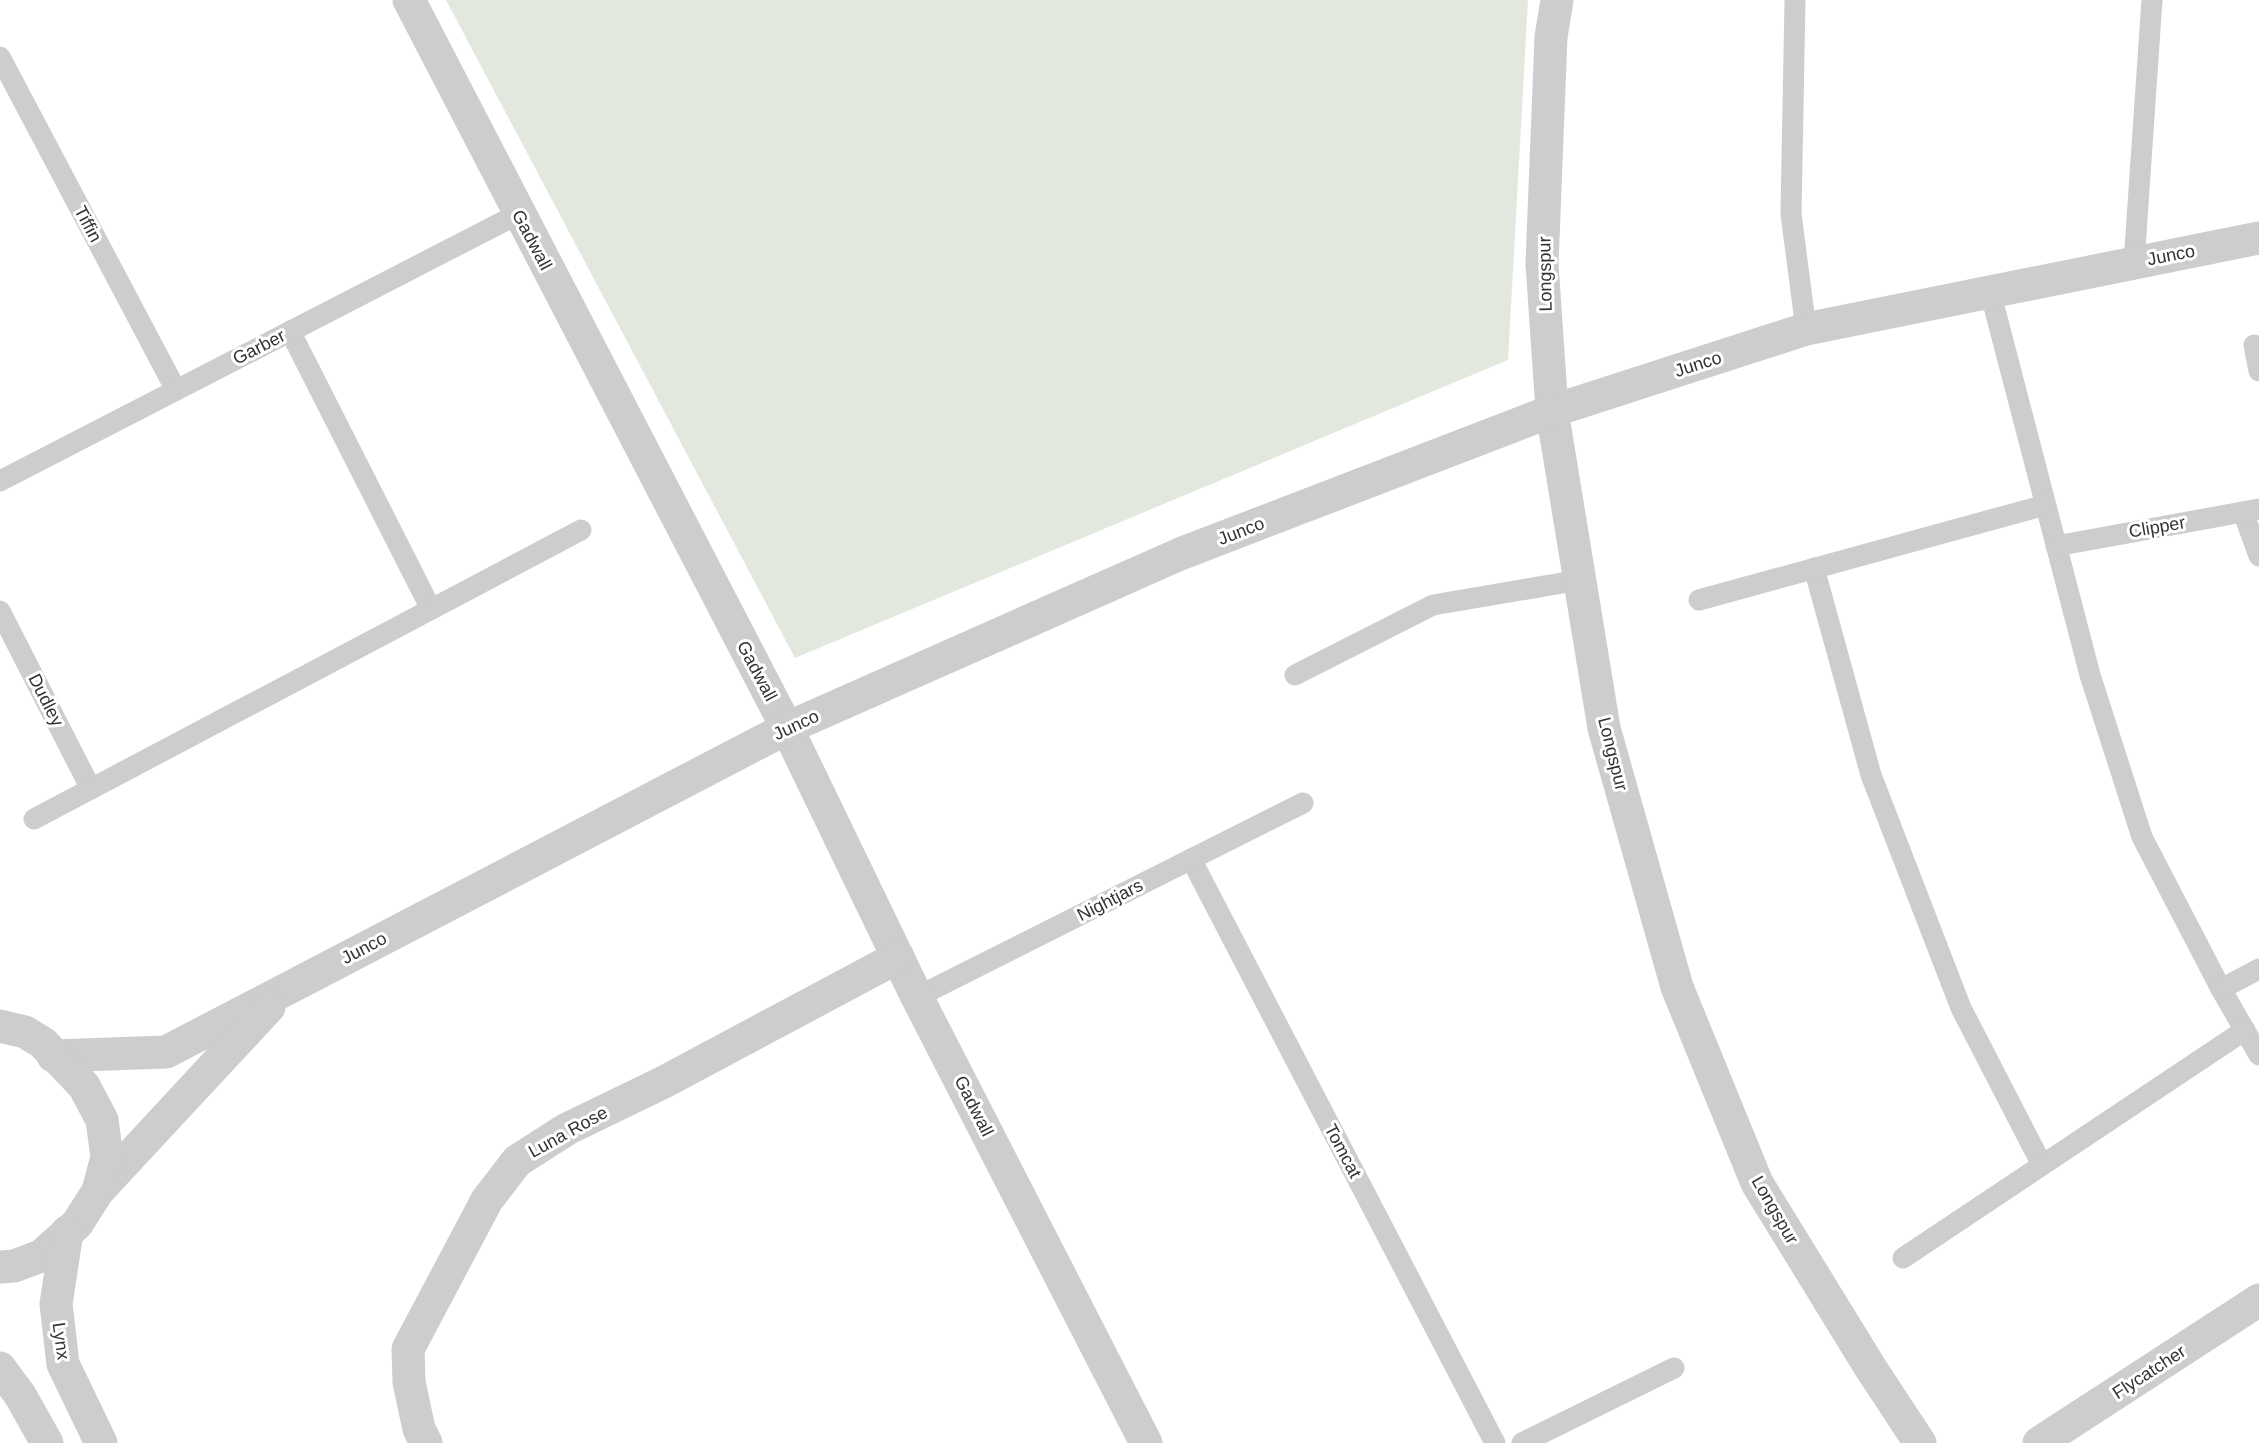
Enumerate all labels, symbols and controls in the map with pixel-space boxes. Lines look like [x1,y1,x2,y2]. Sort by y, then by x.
street label: Tiffin [70,203,106,245]
street label: Gadwall [508,207,556,273]
street label: Longspur [1534,236,1556,312]
street label: Junco [2146,241,2196,269]
street label: Garber [229,325,289,369]
street label: Junco [1672,347,1724,381]
street label: Clipper [2127,512,2187,542]
street label: Junco [1215,513,1267,549]
street label: Gadwall [733,638,781,704]
street label: Dudley [24,670,68,730]
street label: Junco [770,706,822,744]
street label: Longspur [1594,715,1632,793]
street label: Nightjars [1074,875,1146,925]
street label: Junco [338,928,390,968]
street label: Gadwall [950,1072,998,1140]
street label: Luna Rose [525,1102,611,1162]
street label: Tomcat [1321,1121,1365,1181]
street label: Longspur [1748,1172,1802,1248]
street label: Lynx [48,1321,74,1361]
street label: Flycatcher [2109,1341,2189,1403]

